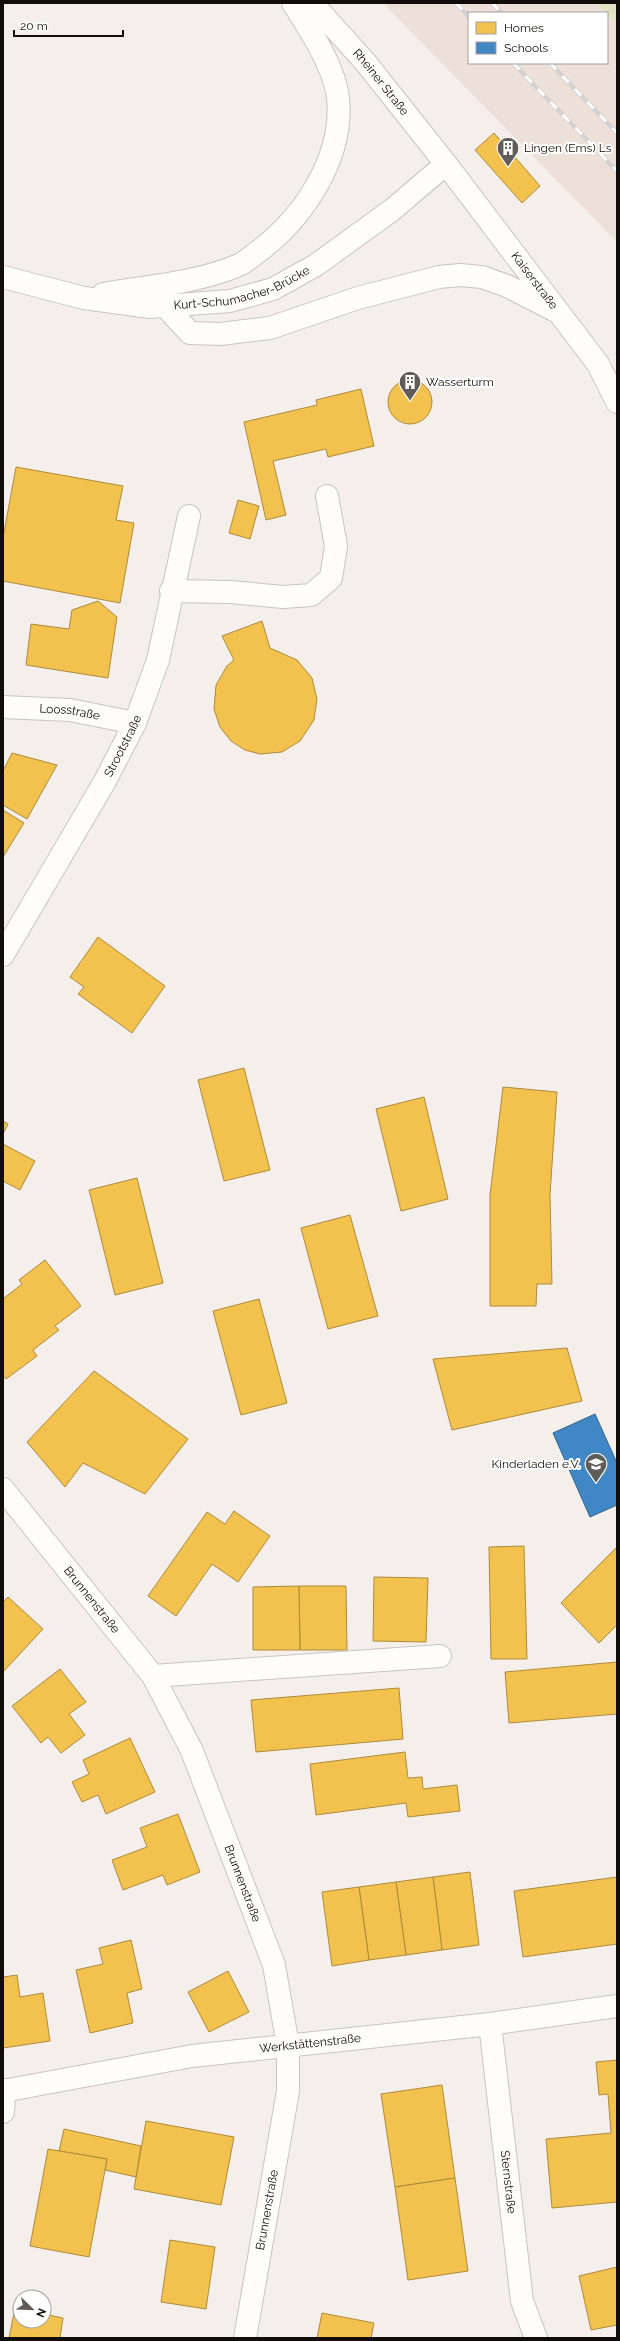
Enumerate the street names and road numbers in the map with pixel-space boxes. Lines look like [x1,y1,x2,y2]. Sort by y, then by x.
street label: Rheiner Straße [350,46,412,118]
street label: Kaiserstraße [508,249,561,312]
street label: Kurt-Schumacher-Brücke [173,263,312,312]
street label: Loosstraße [39,702,101,723]
street label: Strootstraße [101,713,144,779]
street label: Brunnenstraße [61,1564,123,1636]
street label: Brunnenstraße [222,1843,264,1924]
street label: Werkstättenstraße [259,2031,362,2056]
street label: Sternstraße [498,2150,519,2214]
street label: Brunnenstraße [253,2169,281,2251]

